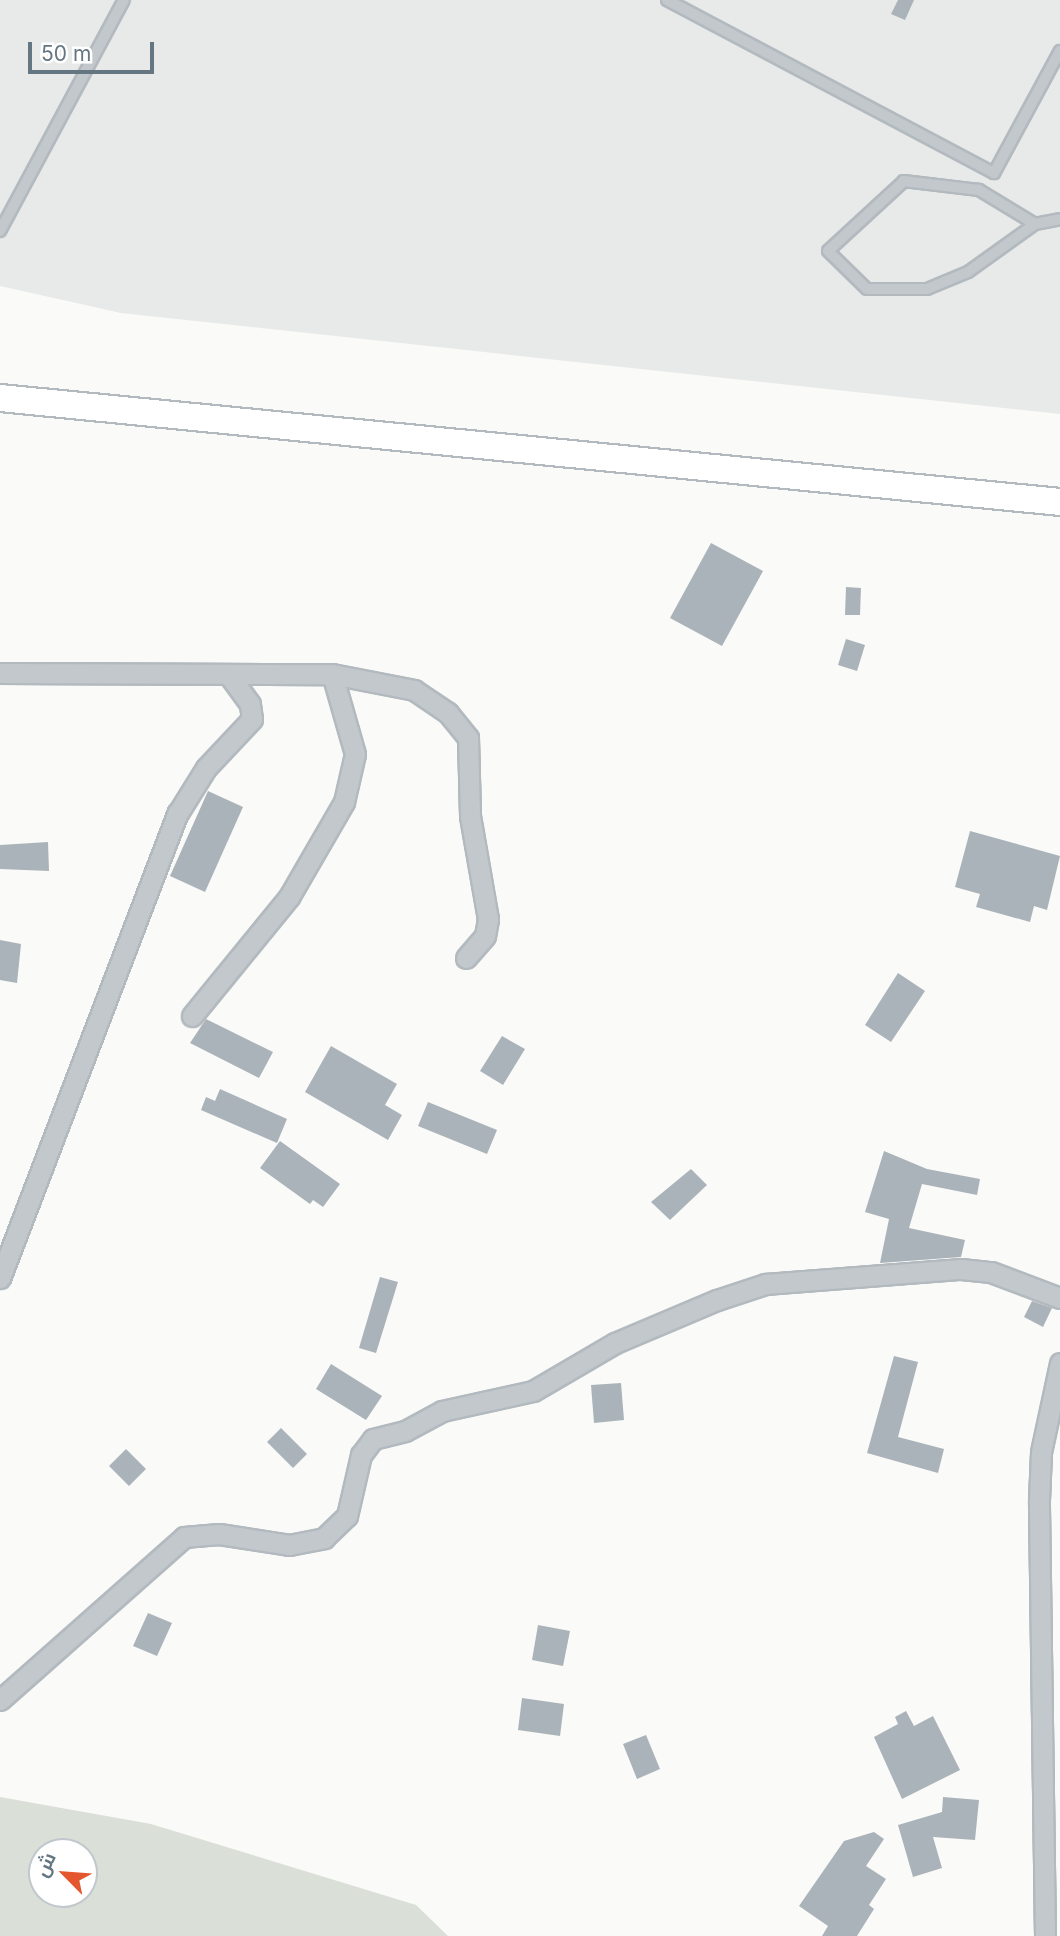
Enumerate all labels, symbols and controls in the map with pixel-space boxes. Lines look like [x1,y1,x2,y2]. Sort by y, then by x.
scale bar [32,28,158,72]
text: 50 m [41,41,91,66]
north arrow [28,1838,98,1908]
text: ش [30,1849,61,1881]

